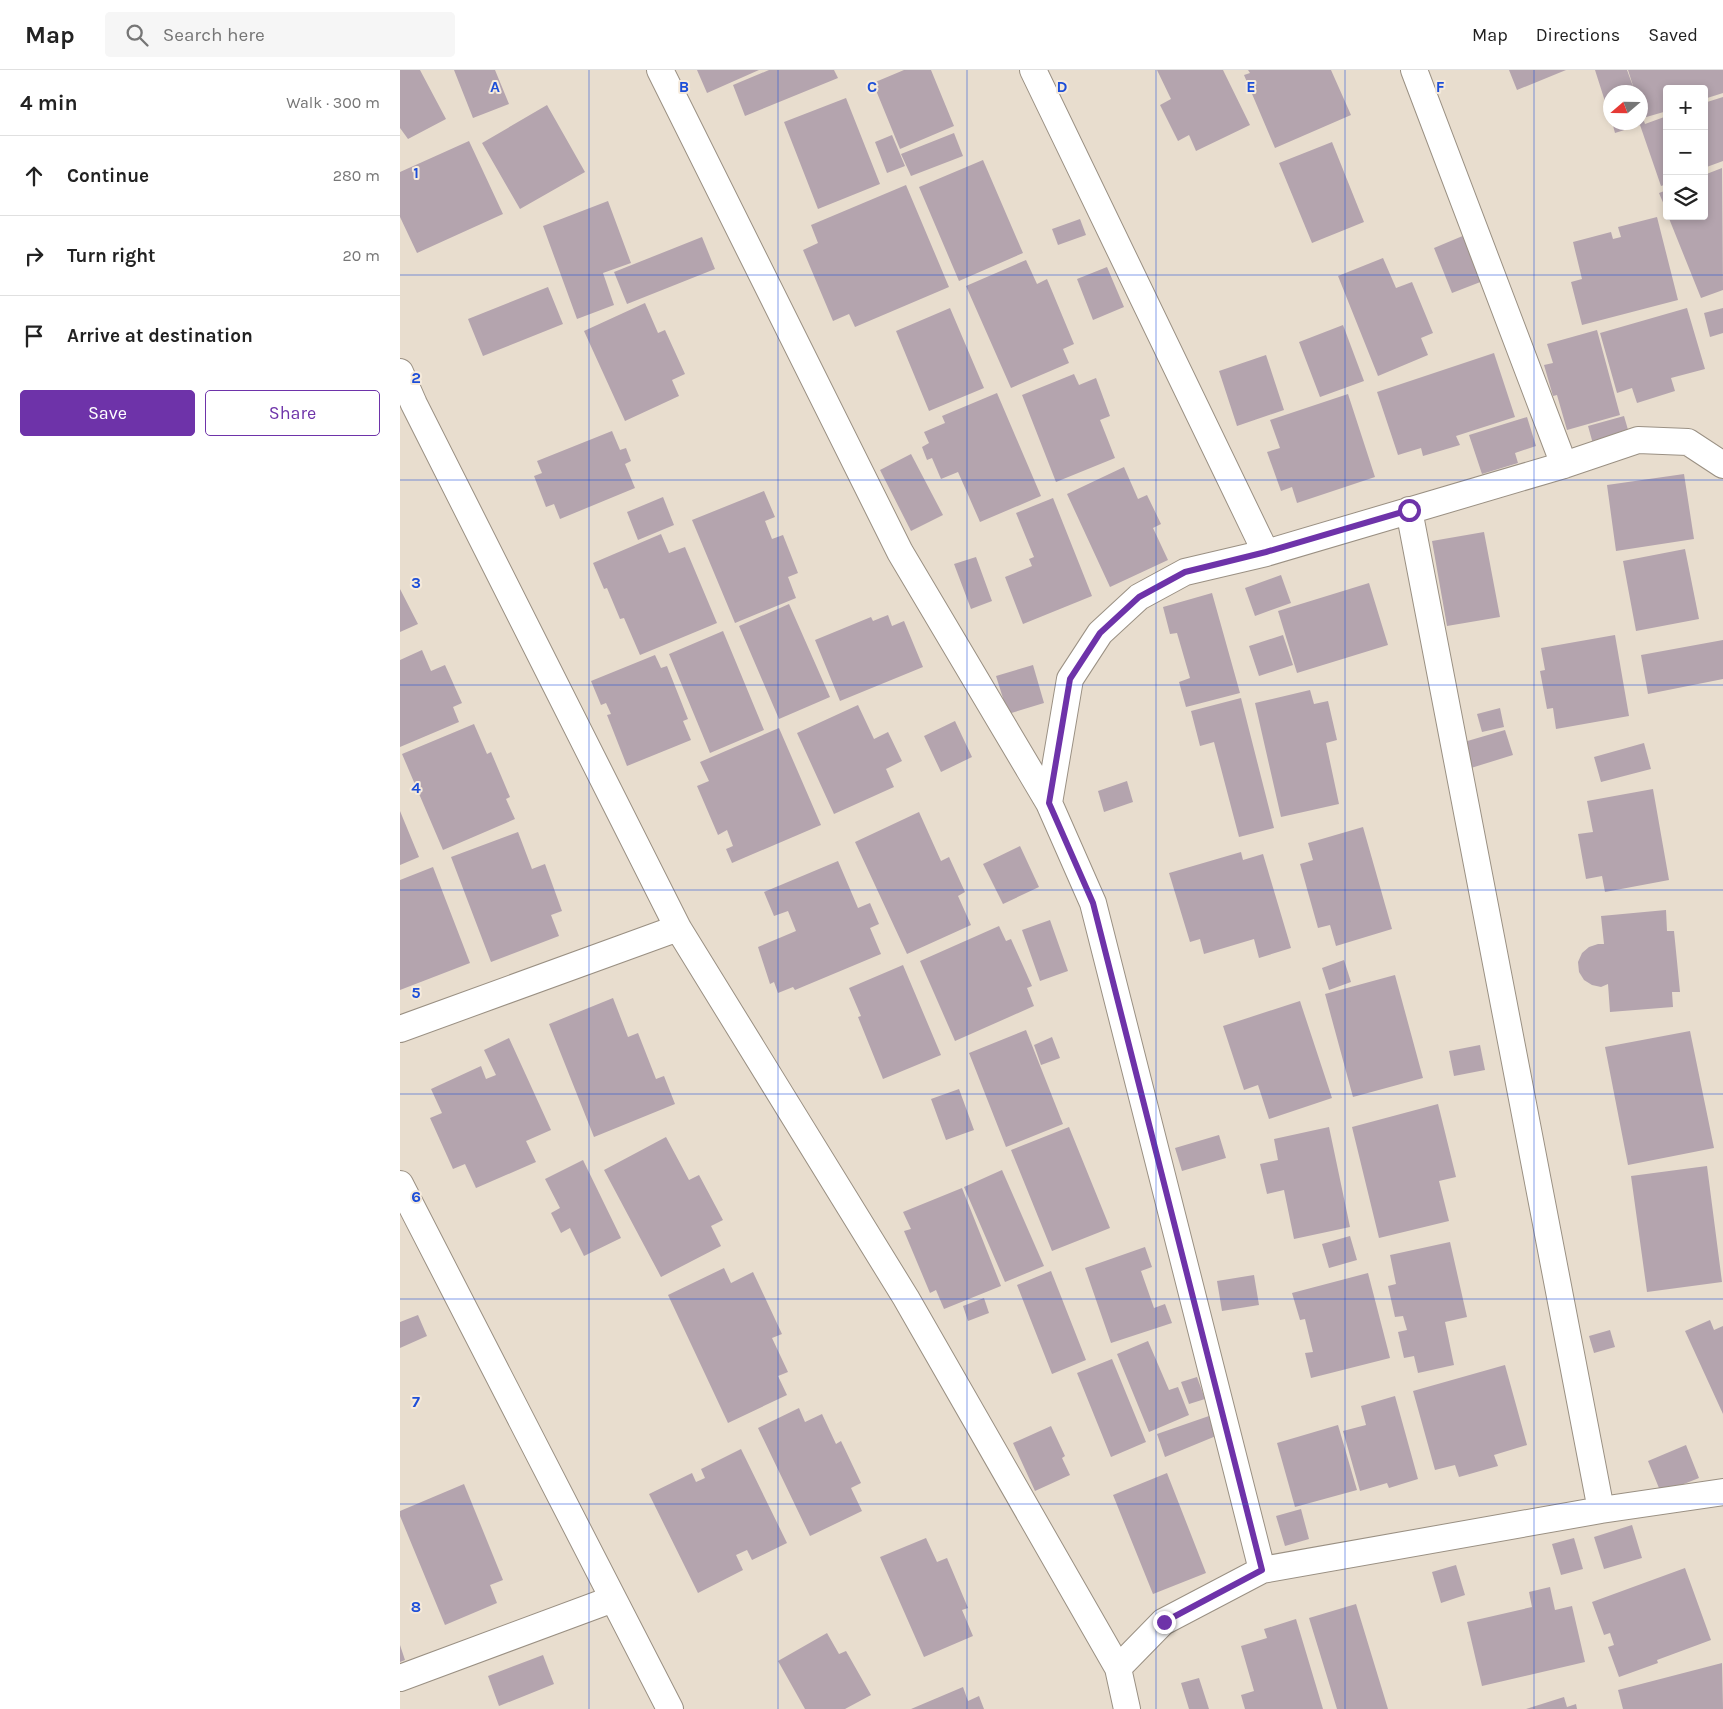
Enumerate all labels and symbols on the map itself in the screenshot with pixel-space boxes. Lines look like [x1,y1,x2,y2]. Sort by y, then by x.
text: A [490,77,500,96]
text: B [679,77,689,96]
text: C [867,77,877,96]
text: D [1057,77,1068,96]
text: E [1246,77,1256,96]
text: F [1436,77,1445,96]
north arrow [1603,85,1648,130]
text: 1 [413,163,419,182]
text: 2 [411,368,421,387]
route start [1398,499,1421,522]
text: 3 [411,573,421,592]
text: 4 [411,778,421,797]
text: 5 [411,983,421,1002]
text: 6 [411,1187,421,1206]
text: 7 [412,1392,420,1411]
text: 8 [411,1597,421,1616]
route end [1153,1611,1176,1634]

